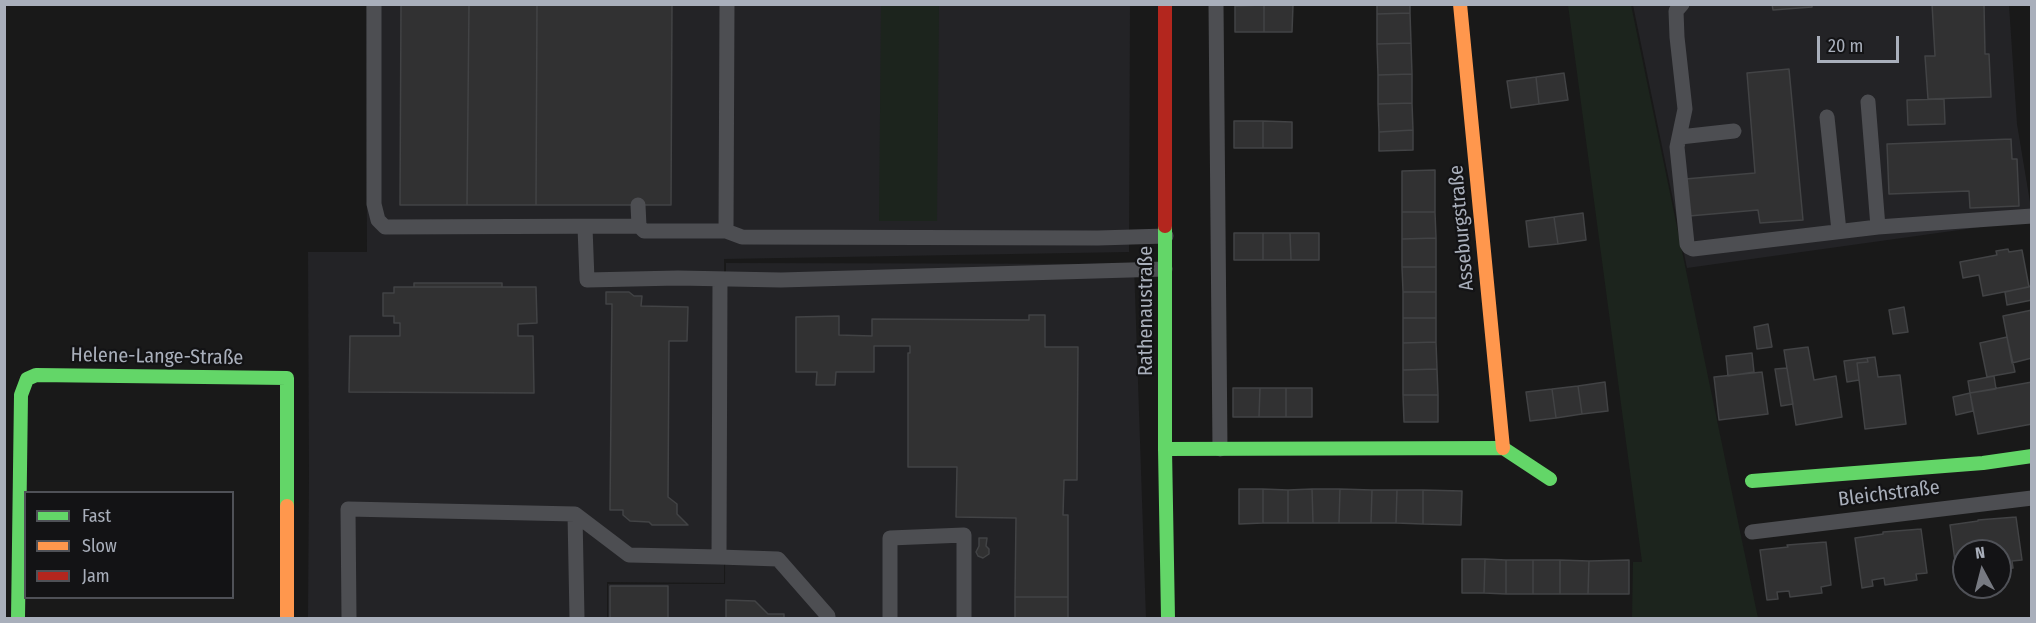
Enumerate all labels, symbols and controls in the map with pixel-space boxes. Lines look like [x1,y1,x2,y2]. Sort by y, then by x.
scale bar [1820,24,1902,62]
text: 20 m [1828,35,1863,57]
street label: Asseburgstraße [1445,164,1479,292]
street label: Rathenaustraße [1134,246,1158,376]
street label: Helene-Lange-Straße [70,343,244,371]
street label: Bleichstraße [1837,476,1941,512]
legend [24,491,234,599]
text: Fast [82,505,111,527]
text: Slow [82,535,117,557]
north arrow [1952,539,2012,599]
text: N [1974,543,1986,563]
text: Jam [82,565,110,587]

